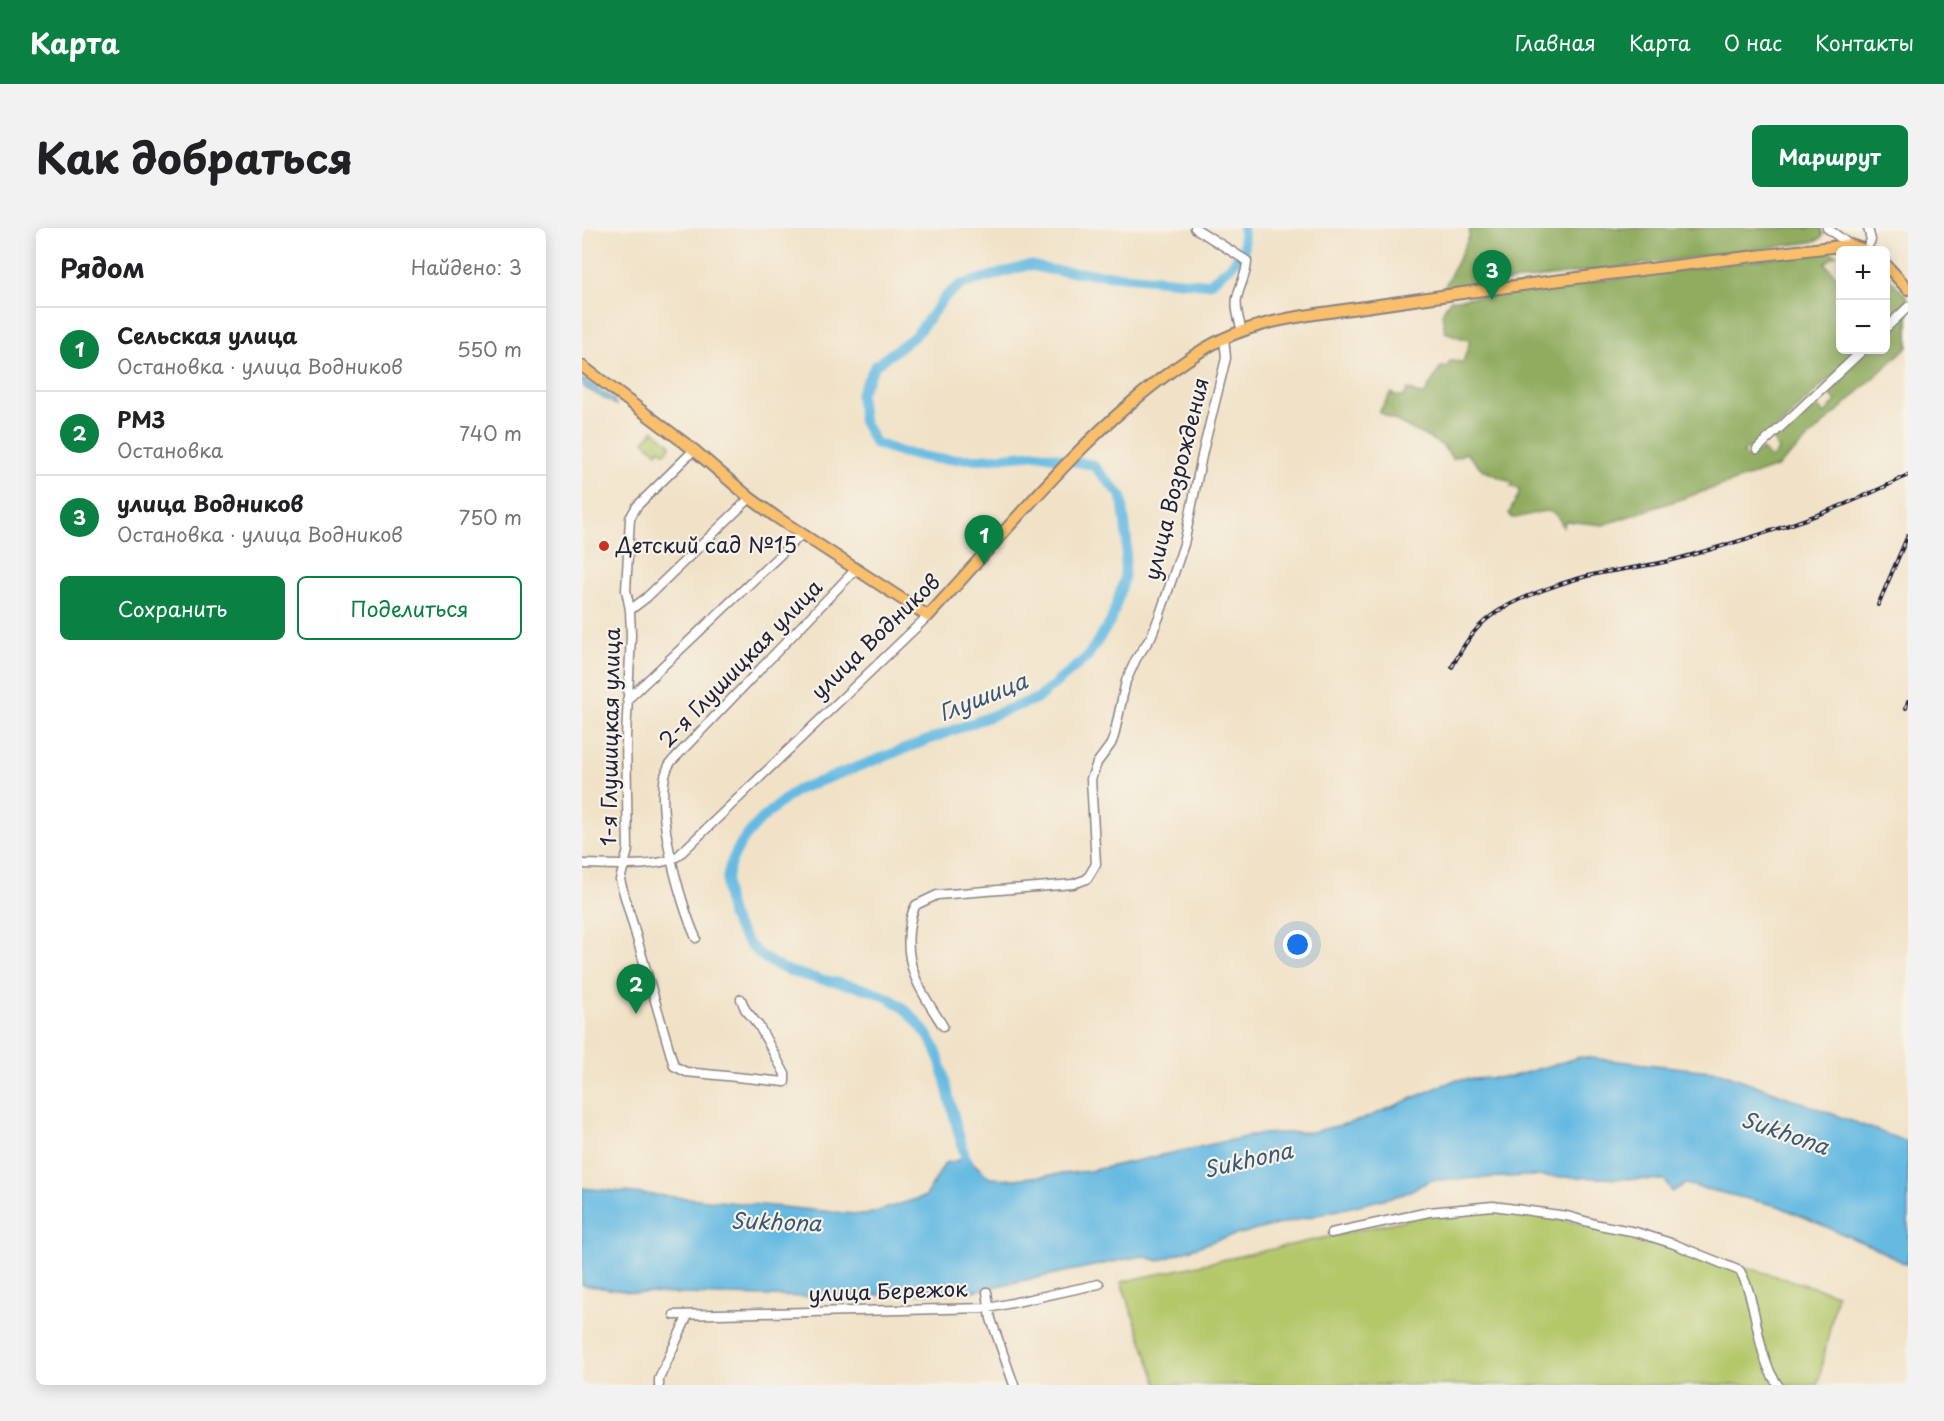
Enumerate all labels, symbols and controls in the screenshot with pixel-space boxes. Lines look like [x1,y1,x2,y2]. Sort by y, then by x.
text: Карта [30,21,120,64]
text: Главная [1515,26,1596,58]
text: Карта [1629,26,1691,58]
text: О нас [1724,26,1782,58]
text: Контакты [1815,26,1914,58]
text: Как добраться [36,125,353,188]
button: Маршрут [1752,125,1908,187]
map controls [1836,246,1890,354]
button: + [1836,246,1890,300]
text: Рядом [60,248,145,287]
pin: 3 [1472,250,1512,300]
text: Найдено: 3 [411,252,522,282]
button: − [1836,300,1890,354]
text: Сельская улица [117,318,298,351]
text: 1 [75,334,84,364]
text: 550 m [457,334,522,364]
text: Остановка · улица Водников [117,351,403,381]
street label: улица Возрождения [1134,374,1216,583]
text: РМЗ [117,402,165,435]
text: 2 [72,418,87,448]
text: 740 m [459,418,522,448]
text: Остановка [117,435,223,465]
text: улица Водников [117,486,303,519]
text: 3 [73,502,86,532]
text: 750 m [459,502,522,532]
pin: 1 [964,516,1004,565]
text: Остановка · улица Водников [117,519,403,549]
place label: Детский сад №15 [615,528,797,560]
marker: Детский сад №15 [597,539,611,553]
street label: улица Водников [803,565,947,706]
street label: 2-я Глушицкая улица [650,570,829,754]
button: Сохранить [60,576,285,640]
button: Поделиться [297,576,522,640]
street label: 1-я Глушицкая улица [591,627,627,847]
water label: Глушица [933,662,1033,728]
your location [1283,930,1312,959]
pin: 2 [616,964,656,1014]
water label: Sukhona [1737,1101,1835,1162]
water label: Sukhona [1200,1132,1297,1185]
water label: Sukhona [730,1202,823,1239]
street label: улица Бережок [808,1271,969,1309]

